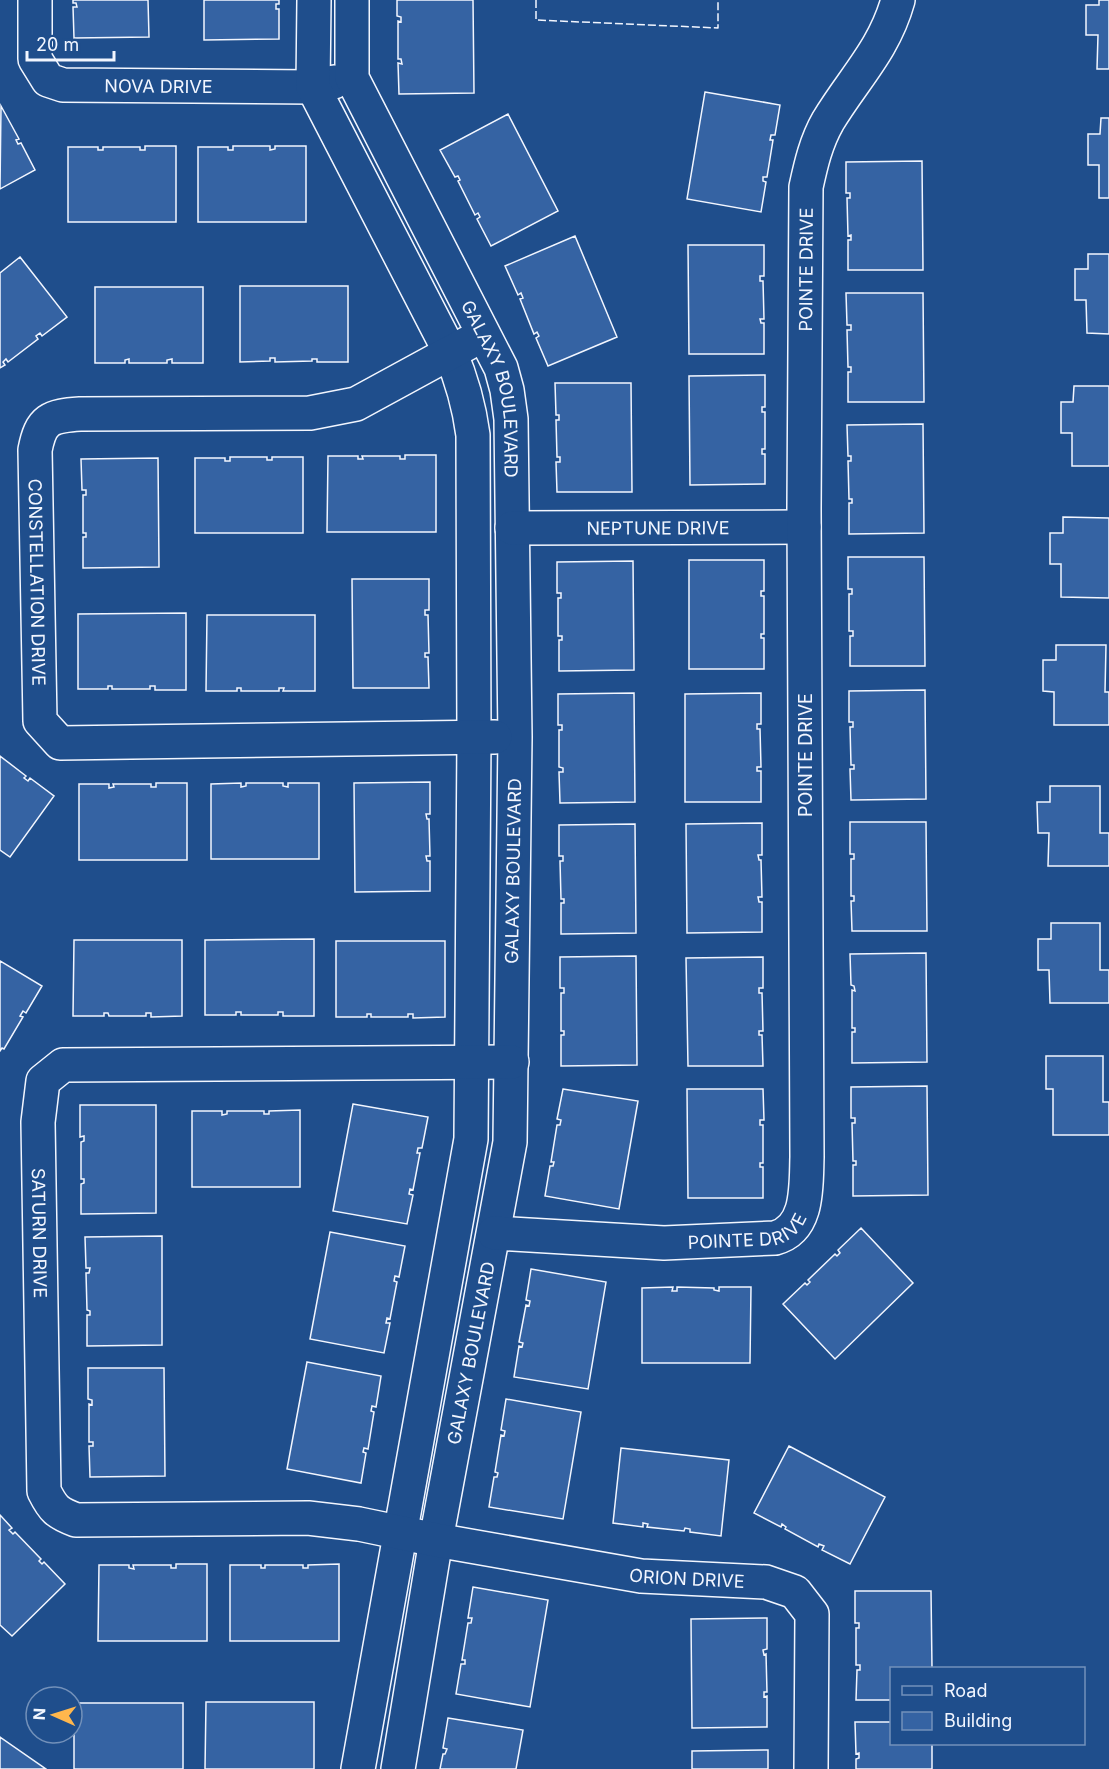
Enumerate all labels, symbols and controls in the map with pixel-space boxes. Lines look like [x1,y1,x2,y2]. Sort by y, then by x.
scale bar [27,24,114,62]
text: 20 m [36,34,79,55]
street label: NOVA DRIVE [104,75,213,97]
street label: POINTE DRIVE [795,208,816,332]
street label: GALAXY BOULEVARD [457,297,522,478]
street label: CONSTELLATION DRIVE [25,478,50,686]
street label: NEPTUNE DRIVE [586,517,730,538]
street label: POINTE DRIVE [795,693,816,817]
street label: GALAXY BOULEVARD [501,778,525,964]
street label: SATURN DRIVE [28,1168,51,1298]
street label: POINTE DRIVE [687,1209,810,1252]
street label: GALAXY BOULEVARD [443,1260,499,1446]
street label: ORION DRIVE [628,1564,745,1591]
legend [890,1667,1085,1745]
text: Road [944,1680,987,1701]
north arrow [24,1685,84,1745]
text: N [29,1708,49,1721]
text: Building [944,1710,1012,1731]

